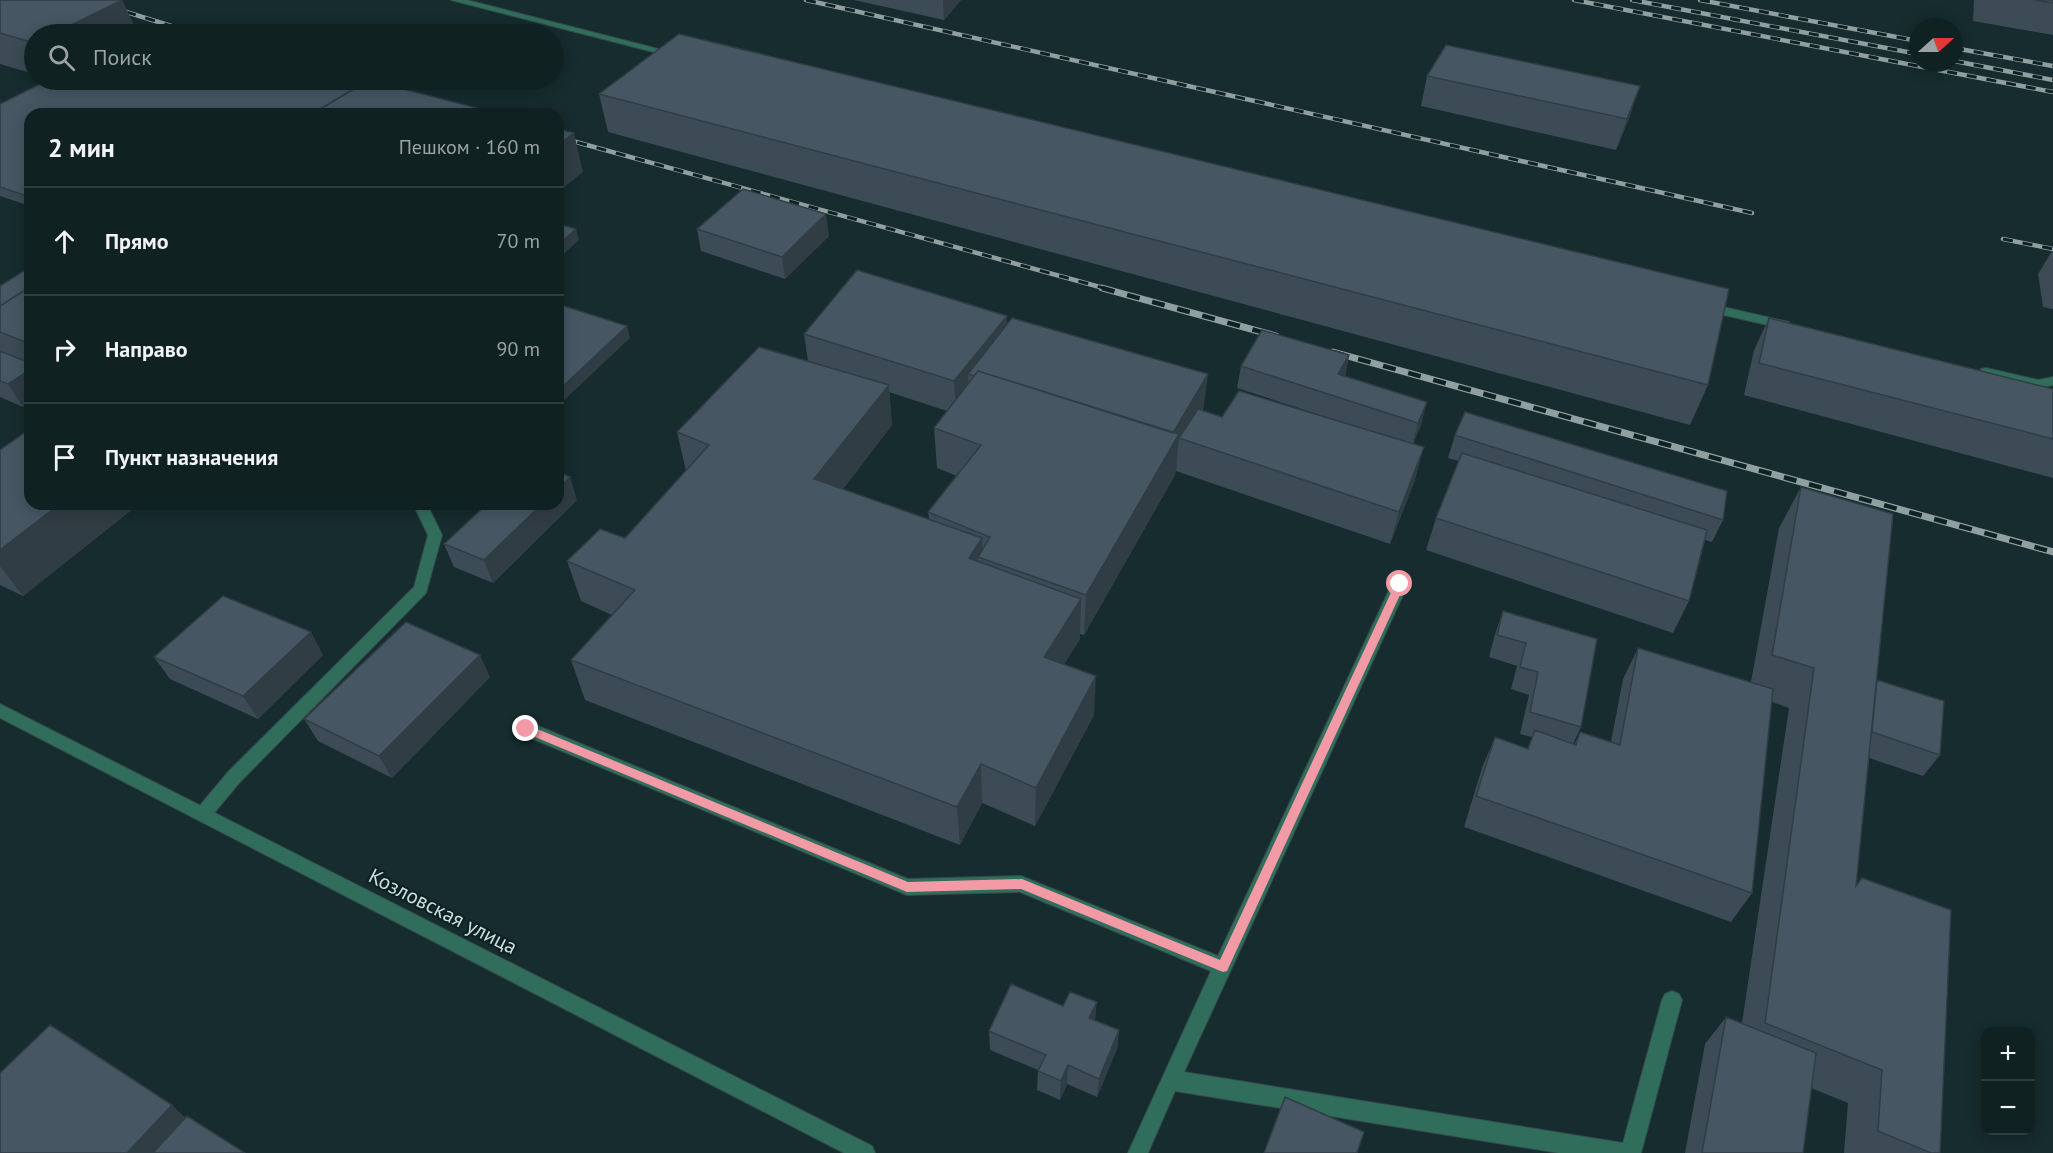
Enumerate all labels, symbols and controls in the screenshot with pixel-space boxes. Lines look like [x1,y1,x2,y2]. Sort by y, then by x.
north arrow [1909,18,1963,72]
search box [24,24,564,90]
icon: search [45,41,78,74]
text: Поиск [93,43,152,71]
text: 2 мин [48,131,115,164]
text: Пешком · 160 m [399,134,540,160]
icon: ahead [48,225,81,258]
text: Прямо [105,227,168,255]
text: 70 m [497,228,540,254]
icon: right [48,333,81,366]
text: Направо [105,335,188,363]
text: 90 m [497,336,540,362]
icon: arrive [48,441,81,474]
text: Пункт назначения [105,443,278,471]
route start [1386,570,1412,596]
route end [512,715,538,741]
street label: Козловская улица [364,862,522,960]
map controls [1981,1027,2035,1135]
button: + [1981,1027,2035,1081]
button: − [1981,1081,2035,1135]

